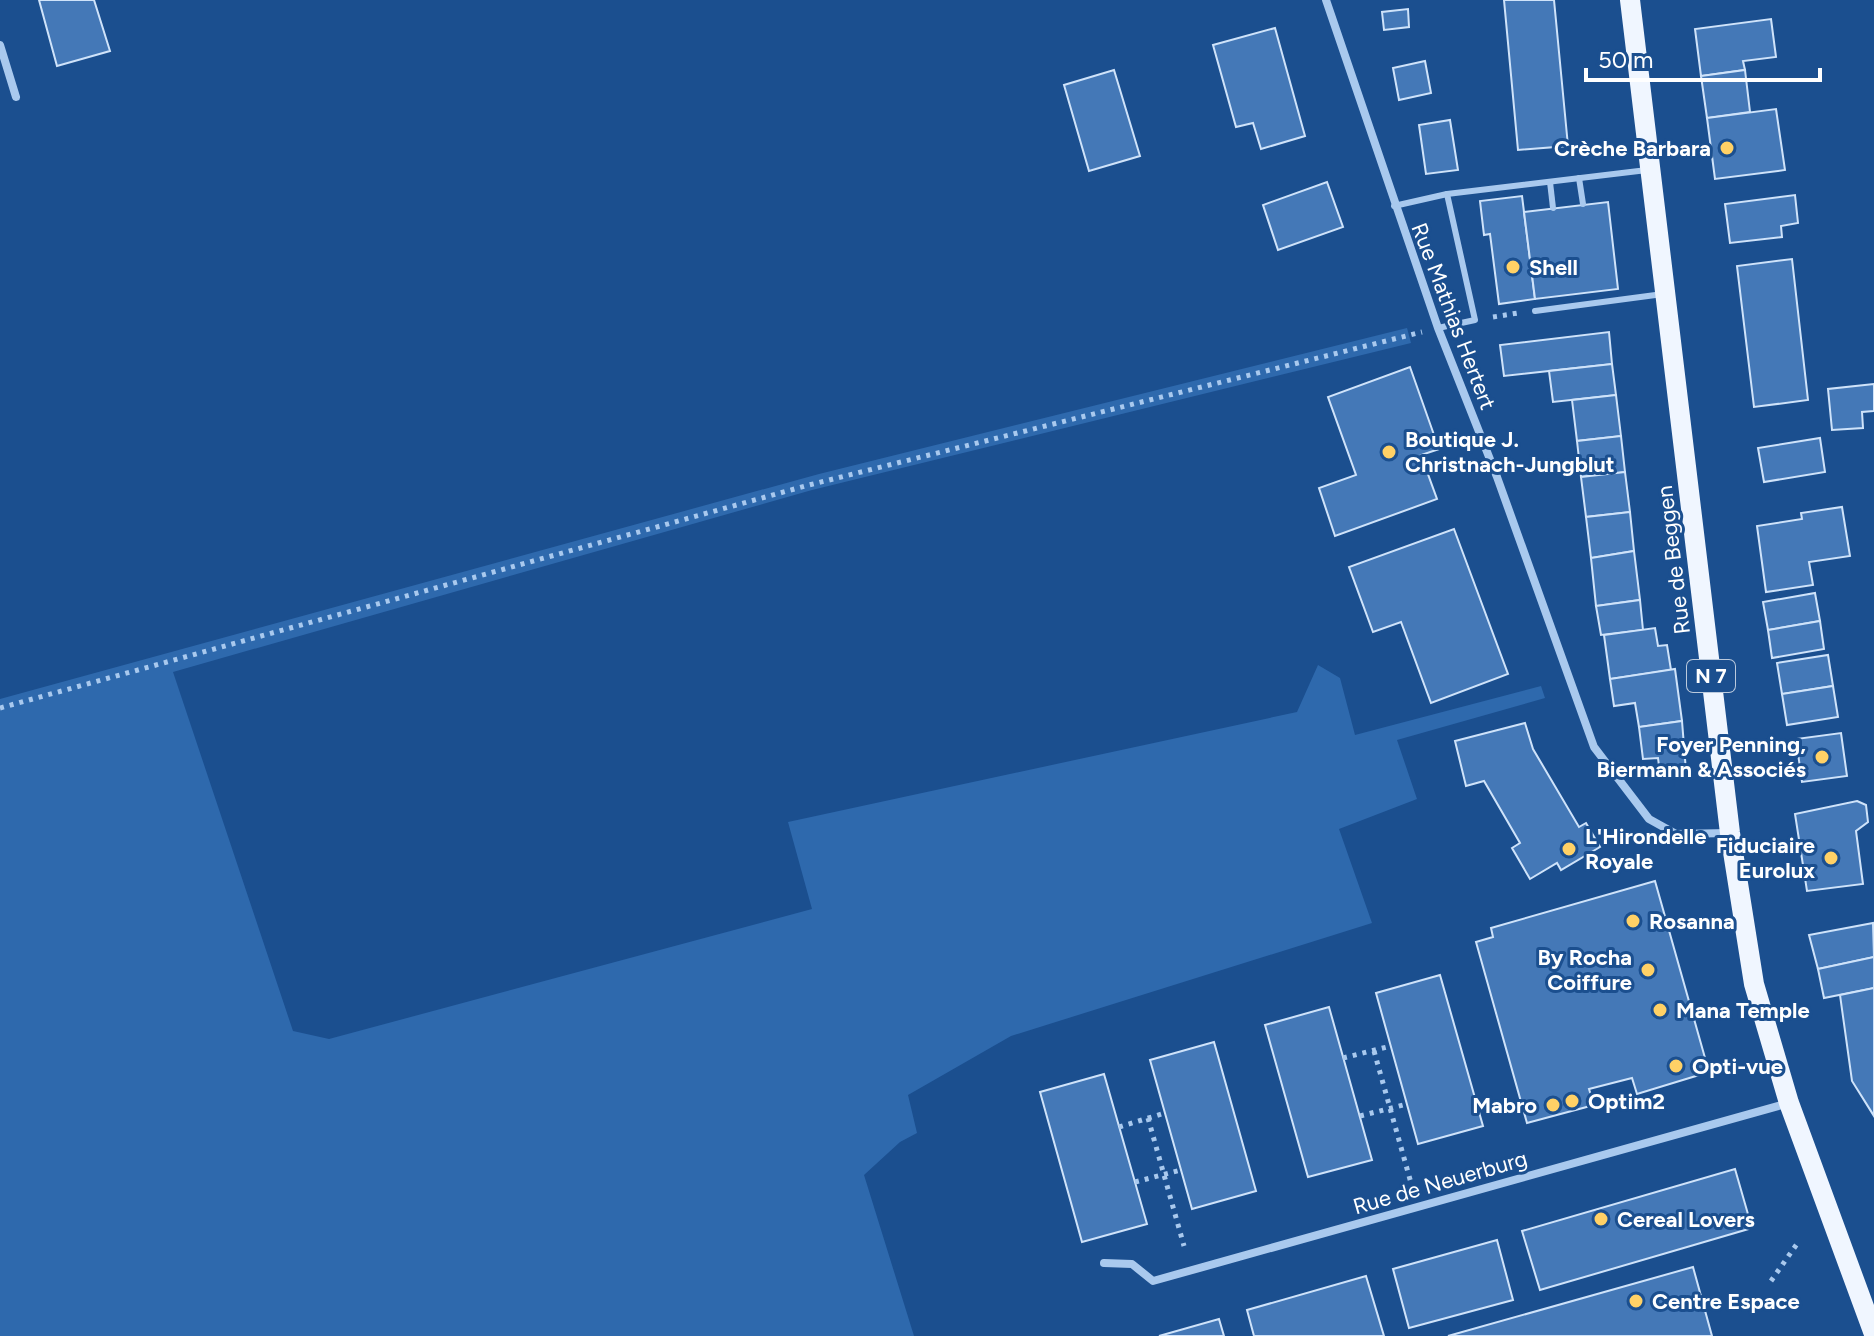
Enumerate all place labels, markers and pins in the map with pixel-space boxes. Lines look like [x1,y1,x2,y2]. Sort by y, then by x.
place label: Crèche Barbara [1554,135,1711,162]
marker: Crèche Barbara [1718,139,1736,157]
place label: Shell [1529,254,1578,281]
marker: Shell [1504,258,1522,276]
place label: Boutique J. Christnach-Jungblut [1405,426,1615,478]
marker: Boutique J. Christnach-Jungblut [1380,443,1398,461]
place label: Foyer Penning, Biermann & Associés [1596,731,1806,783]
marker: Foyer Penning, Biermann & Associés [1813,748,1831,766]
place label: L'Hirondelle Royale [1585,823,1706,875]
place label: Fiduciaire Eurolux [1716,832,1815,884]
marker: L'Hirondelle Royale [1560,840,1578,858]
marker: Fiduciaire Eurolux [1822,849,1840,867]
place label: Rosanna [1649,908,1735,935]
marker: Rosanna [1624,912,1642,930]
place label: By Rocha Coiffure [1537,944,1632,996]
marker: By Rocha Coiffure [1639,961,1657,979]
place label: Mana Temple [1676,997,1810,1024]
marker: Mana Temple [1651,1001,1669,1019]
place label: Opti-vue [1692,1053,1783,1080]
marker: Opti-vue [1667,1057,1685,1075]
place label: Optim2 [1588,1088,1665,1115]
place label: Mabro [1472,1092,1537,1119]
marker: Optim2 [1563,1092,1581,1110]
marker: Mabro [1544,1096,1562,1114]
place label: Cereal Lovers [1617,1206,1755,1233]
marker: Cereal Lovers [1592,1210,1610,1228]
place label: Centre Espace [1652,1288,1800,1315]
marker: Centre Espace [1627,1292,1645,1310]

